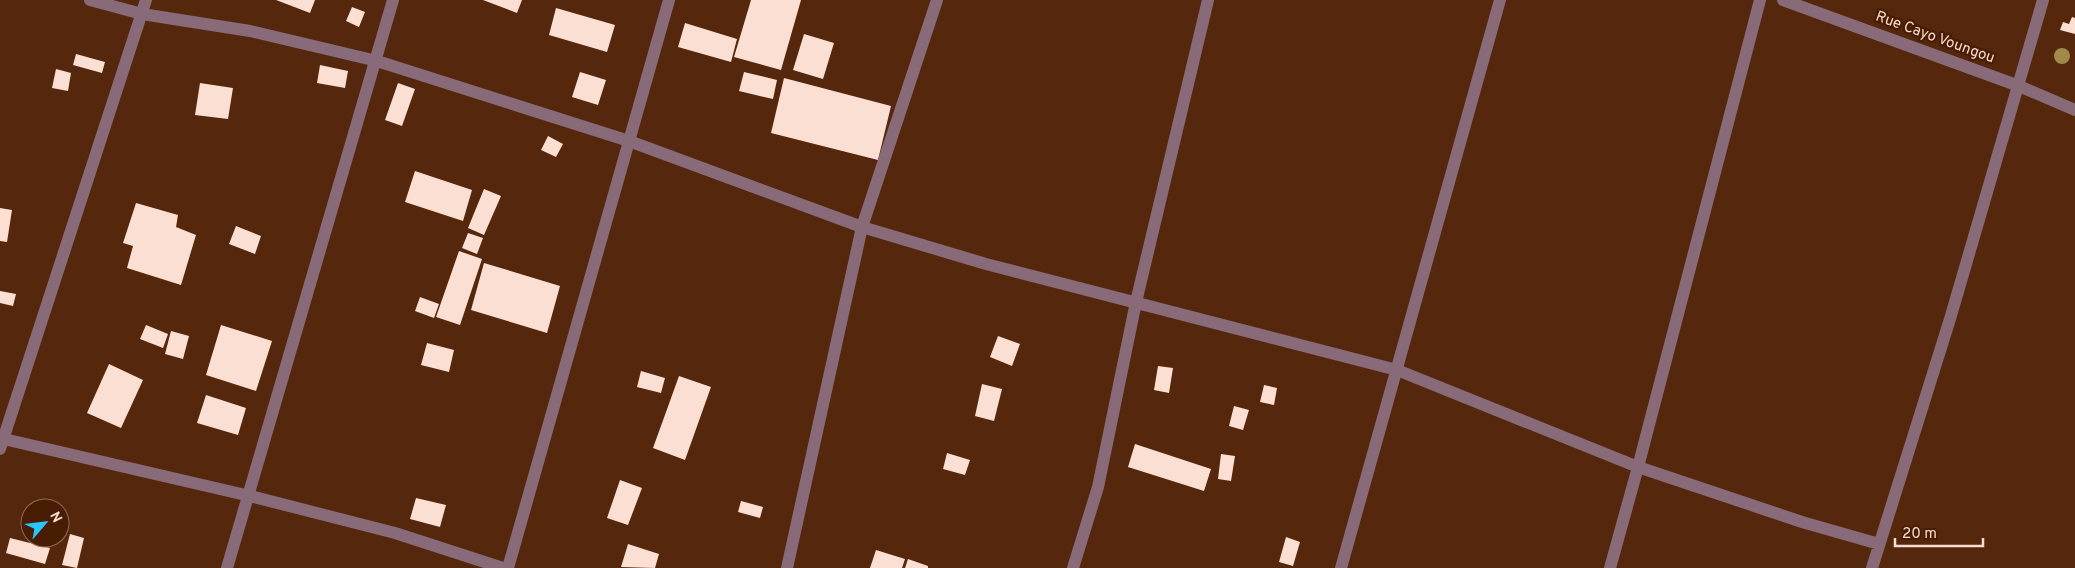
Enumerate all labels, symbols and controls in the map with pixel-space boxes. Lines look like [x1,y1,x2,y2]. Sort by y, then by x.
street label: Rue Cayo Voungou [1873,8,1997,68]
north arrow [20,498,70,548]
text: N [45,509,65,526]
scale bar [1895,516,1982,548]
text: 20 m [1902,525,1937,544]

